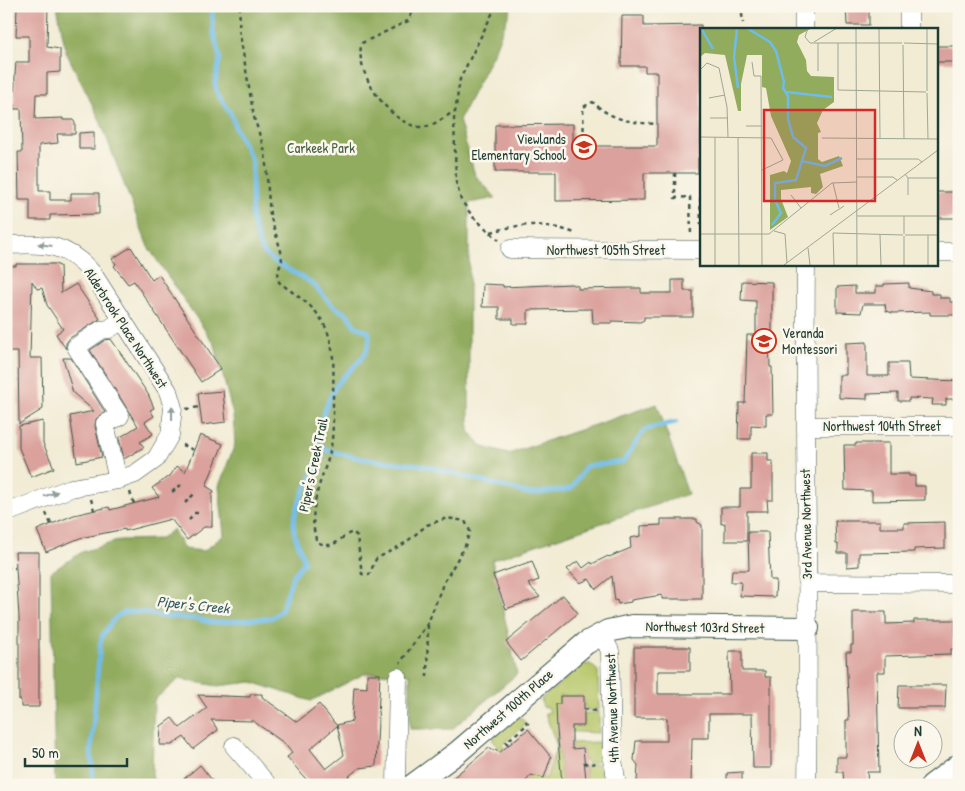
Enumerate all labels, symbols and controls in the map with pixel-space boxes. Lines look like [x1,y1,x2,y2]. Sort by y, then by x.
inset map [700,28,938,265]
place label: Viewlands Elementary School [472,129,566,165]
school or university icon: Viewlands Elementary School [571,134,597,160]
park label: Carkeek Park [287,138,355,157]
street label: Northwest 105th Street [547,240,665,259]
one-way arrow [37,241,53,249]
street label: Alderbrook Place Northwest [80,264,173,392]
place label: Veranda Montessori [782,323,838,358]
school or university icon: Veranda Montessori [751,328,777,354]
one-way arrow [168,405,176,421]
street label: Piper's Creek Trail [293,416,333,514]
street label: Northwest 104th Street [823,416,941,435]
street label: 3rd Avenue Northwest [795,468,816,579]
one-way arrow [44,490,59,498]
water label: Piper's Creek [156,590,232,619]
street label: Northwest 103rd Street [645,616,765,637]
street label: 4th Avenue Northwest [600,653,623,763]
street label: Northwest 100th Place [459,664,557,753]
north arrow [892,718,942,768]
text: N [914,721,922,740]
scale bar [25,736,128,768]
text: 50 m [32,742,59,763]

